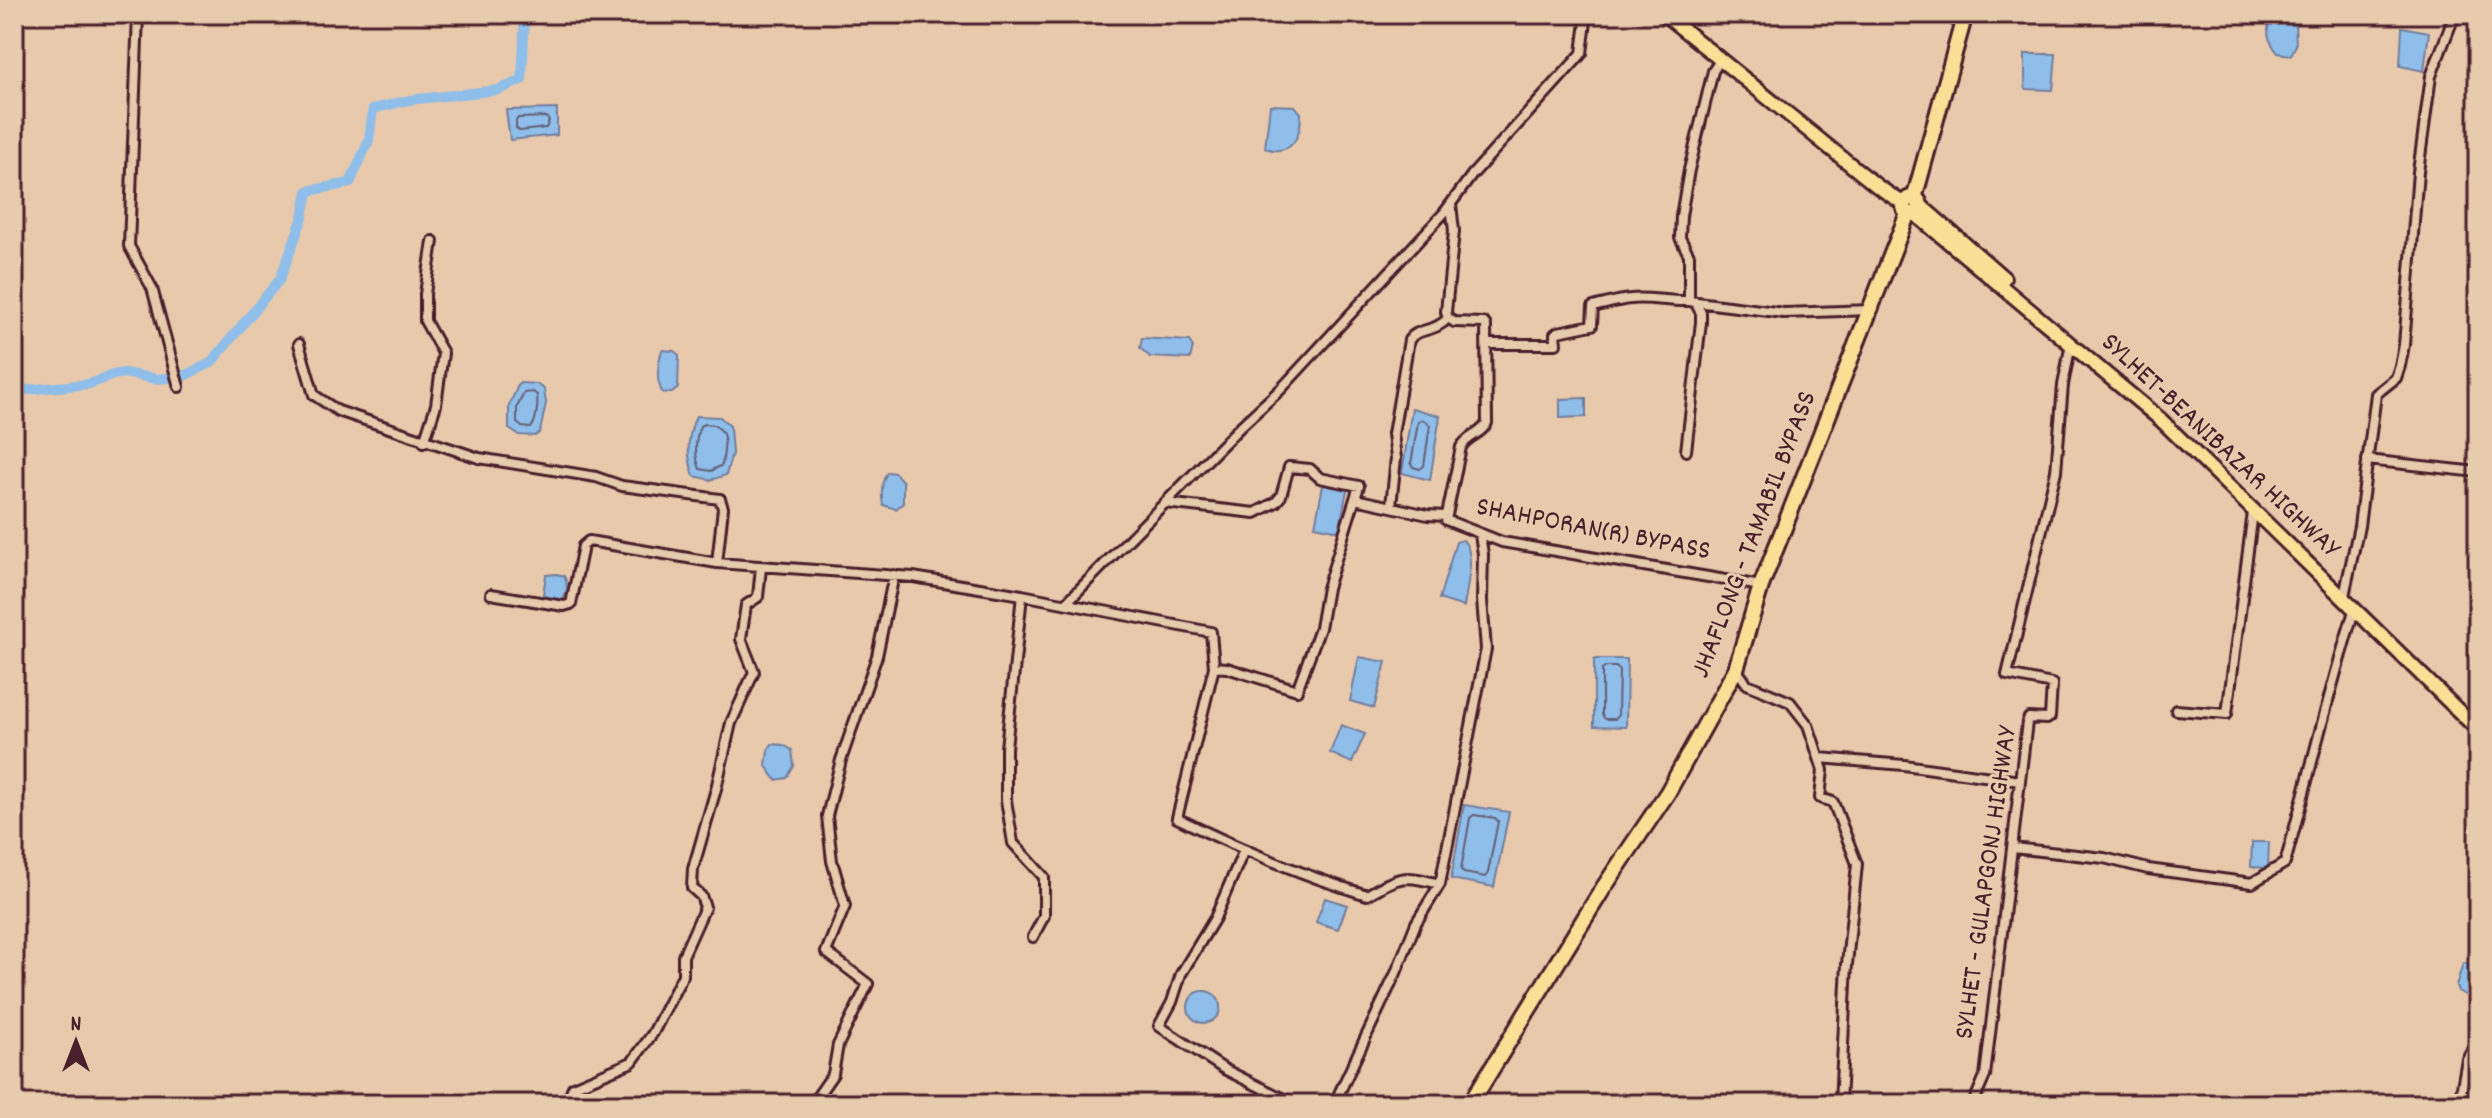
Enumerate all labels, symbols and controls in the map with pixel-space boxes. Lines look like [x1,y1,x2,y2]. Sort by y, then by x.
street label: SYLHET-BEANIBAZAR HIGHWAY [2090,325,2348,570]
street label: JHAFLONG - TAMABIL BYPASS [1683,386,1829,684]
street label: SHAHPORAN(R) BYPASS [1472,489,1714,573]
street label: SYLHET - GULAPGONJ HIGHWAY [1946,723,2030,1042]
north arrow [36,1002,116,1082]
text: N [71,1010,82,1041]

